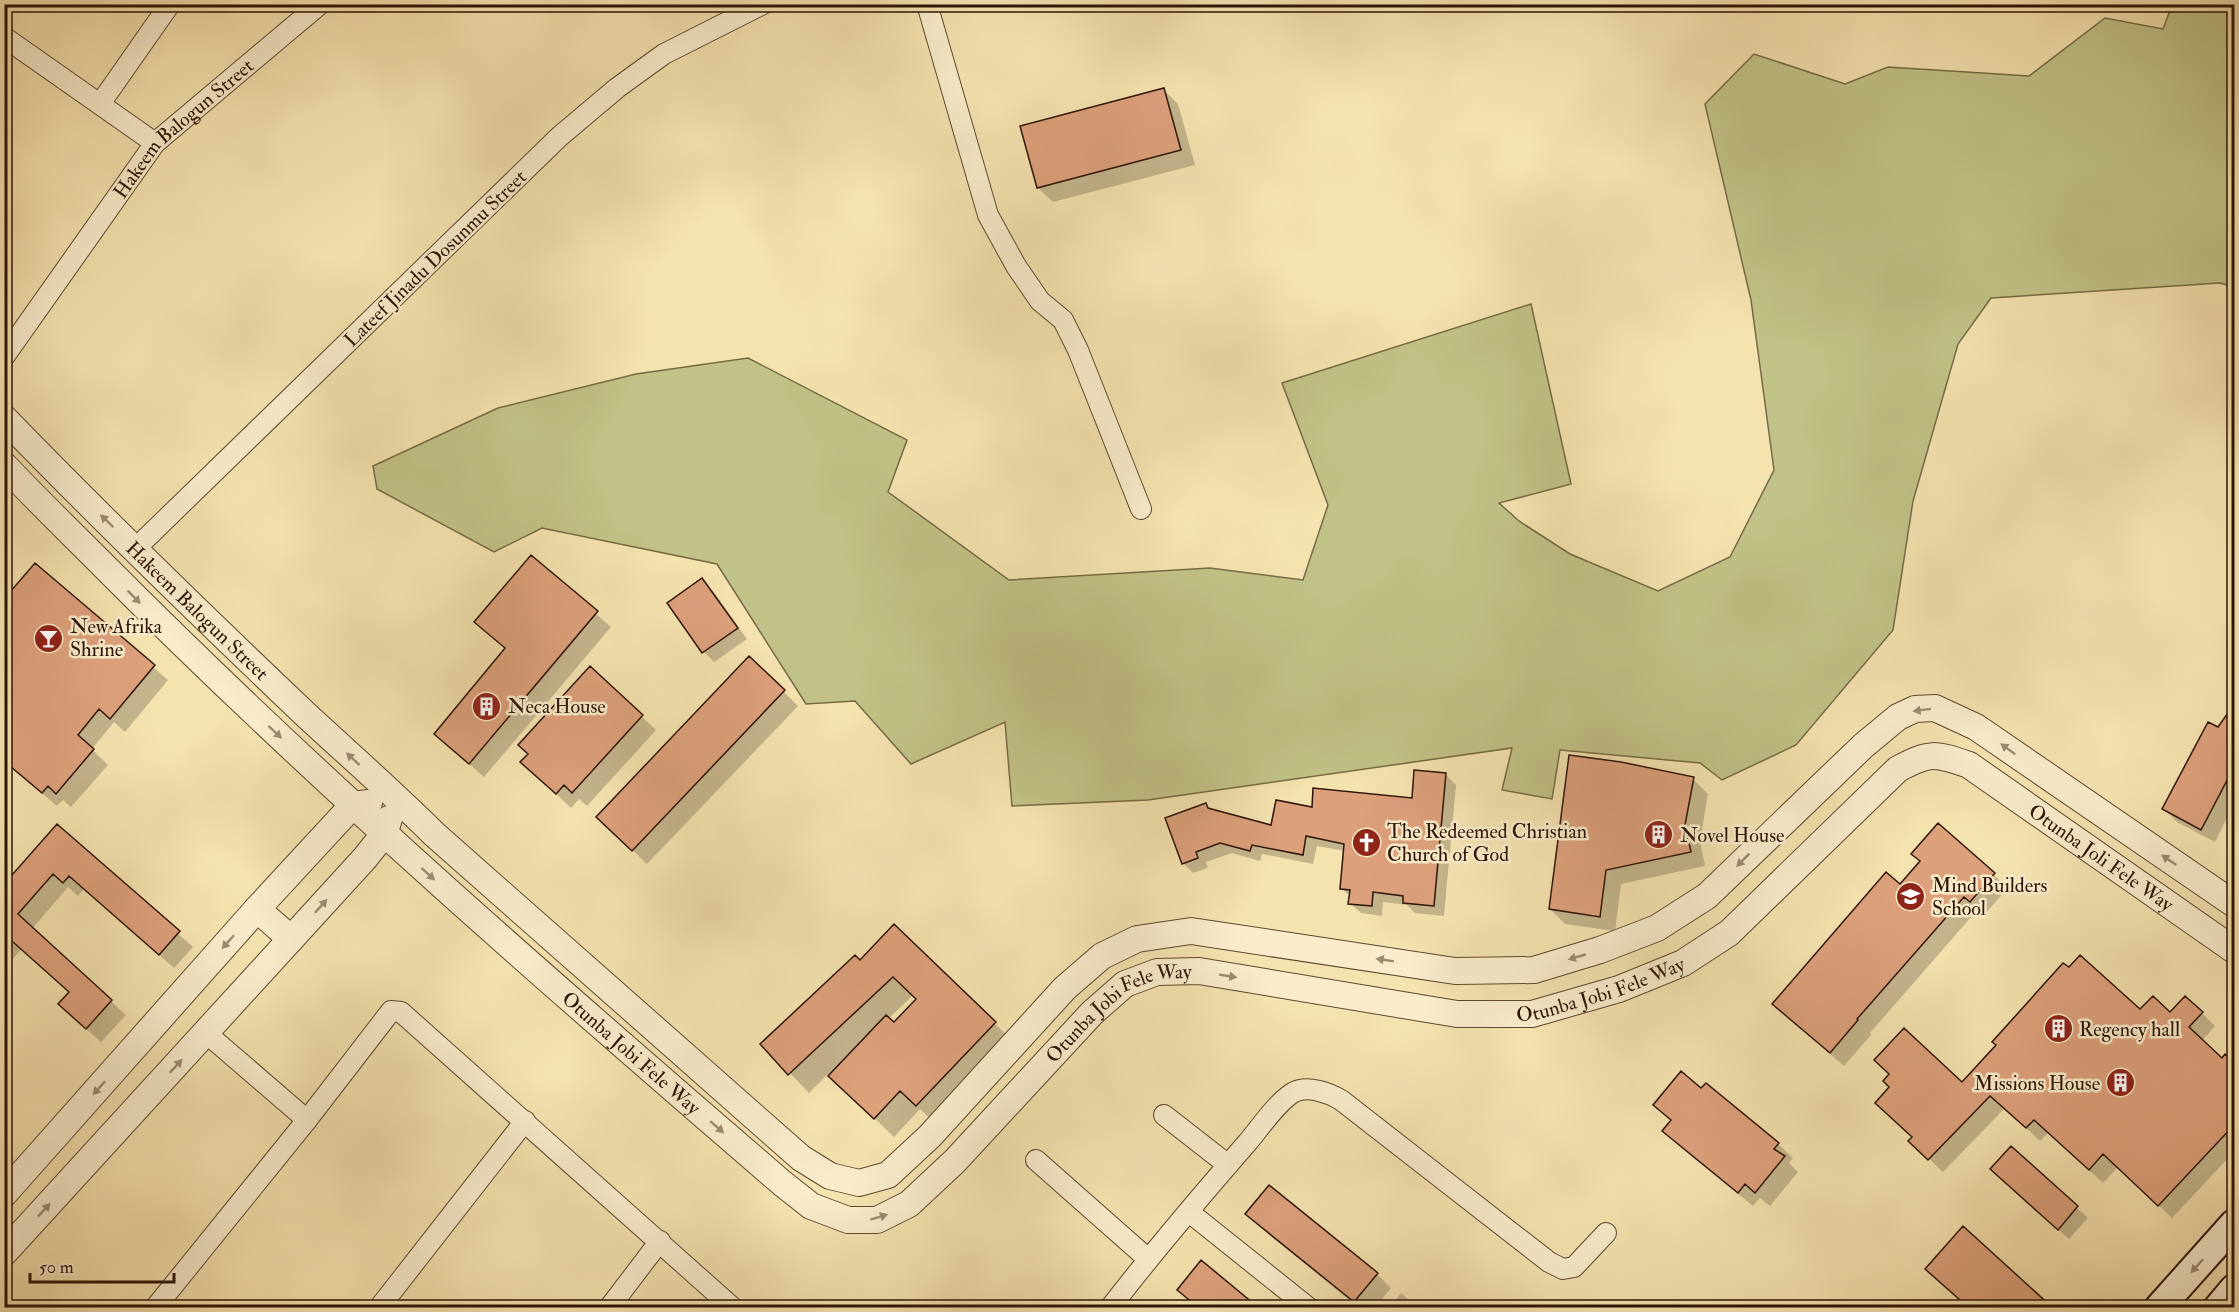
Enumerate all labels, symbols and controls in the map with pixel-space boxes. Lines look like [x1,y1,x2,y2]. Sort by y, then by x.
street label: Hakeem Balogun Street [108,53,259,203]
street label: Lateef Jinadu Dosunmu Street [339,164,532,352]
one-way arrow [100,515,114,529]
street label: Hakeem Balogun Street [120,536,274,686]
one-way arrow [127,589,141,603]
place label: New Afrika Shrine [70,614,163,662]
bar icon: New Afrika Shrine [33,622,65,654]
building icon: Neca House [471,690,503,722]
place label: Neca House [508,694,606,719]
one-way arrow [1912,705,1931,714]
one-way arrow [267,725,282,739]
one-way arrow [2000,743,2016,755]
one-way arrow [345,752,360,766]
street label: Otunba Joli Fele Way [2024,799,2179,918]
place label: The Redeemed Christian Church of God [1387,819,1587,867]
building icon: Novel House [1643,819,1675,851]
place label: Novel House [1680,823,1784,848]
church icon: The Redeemed Christian Church of God [1350,826,1382,858]
one-way arrow [1736,853,1750,867]
one-way arrow [2160,854,2177,865]
one-way arrow [420,867,435,881]
place label: Mind Builders School [1932,873,2047,921]
school or university icon: Mind Builders School [1895,880,1927,912]
one-way arrow [314,899,328,914]
one-way arrow [222,934,235,949]
street label: Otunba Jobi Fele Way [1516,951,1690,1027]
one-way arrow [1568,953,1586,962]
one-way arrow [1375,956,1394,965]
street label: Otunba Jobi Fele Way [1040,959,1193,1068]
one-way arrow [1219,972,1238,981]
street label: Otunba Jobi Fele Way [557,986,707,1121]
building icon: Regency hall [2042,1013,2074,1045]
place label: Regency hall [2079,1017,2180,1042]
one-way arrow [169,1059,182,1074]
building icon: Missions House [2105,1067,2137,1099]
place label: Missions House [1974,1071,2100,1096]
one-way arrow [93,1080,106,1095]
one-way arrow [709,1120,724,1133]
one-way arrow [37,1203,50,1218]
one-way arrow [871,1212,889,1221]
scale bar [30,1246,174,1284]
text: 50 m [39,1256,74,1279]
one-way arrow [2191,1258,2204,1273]

